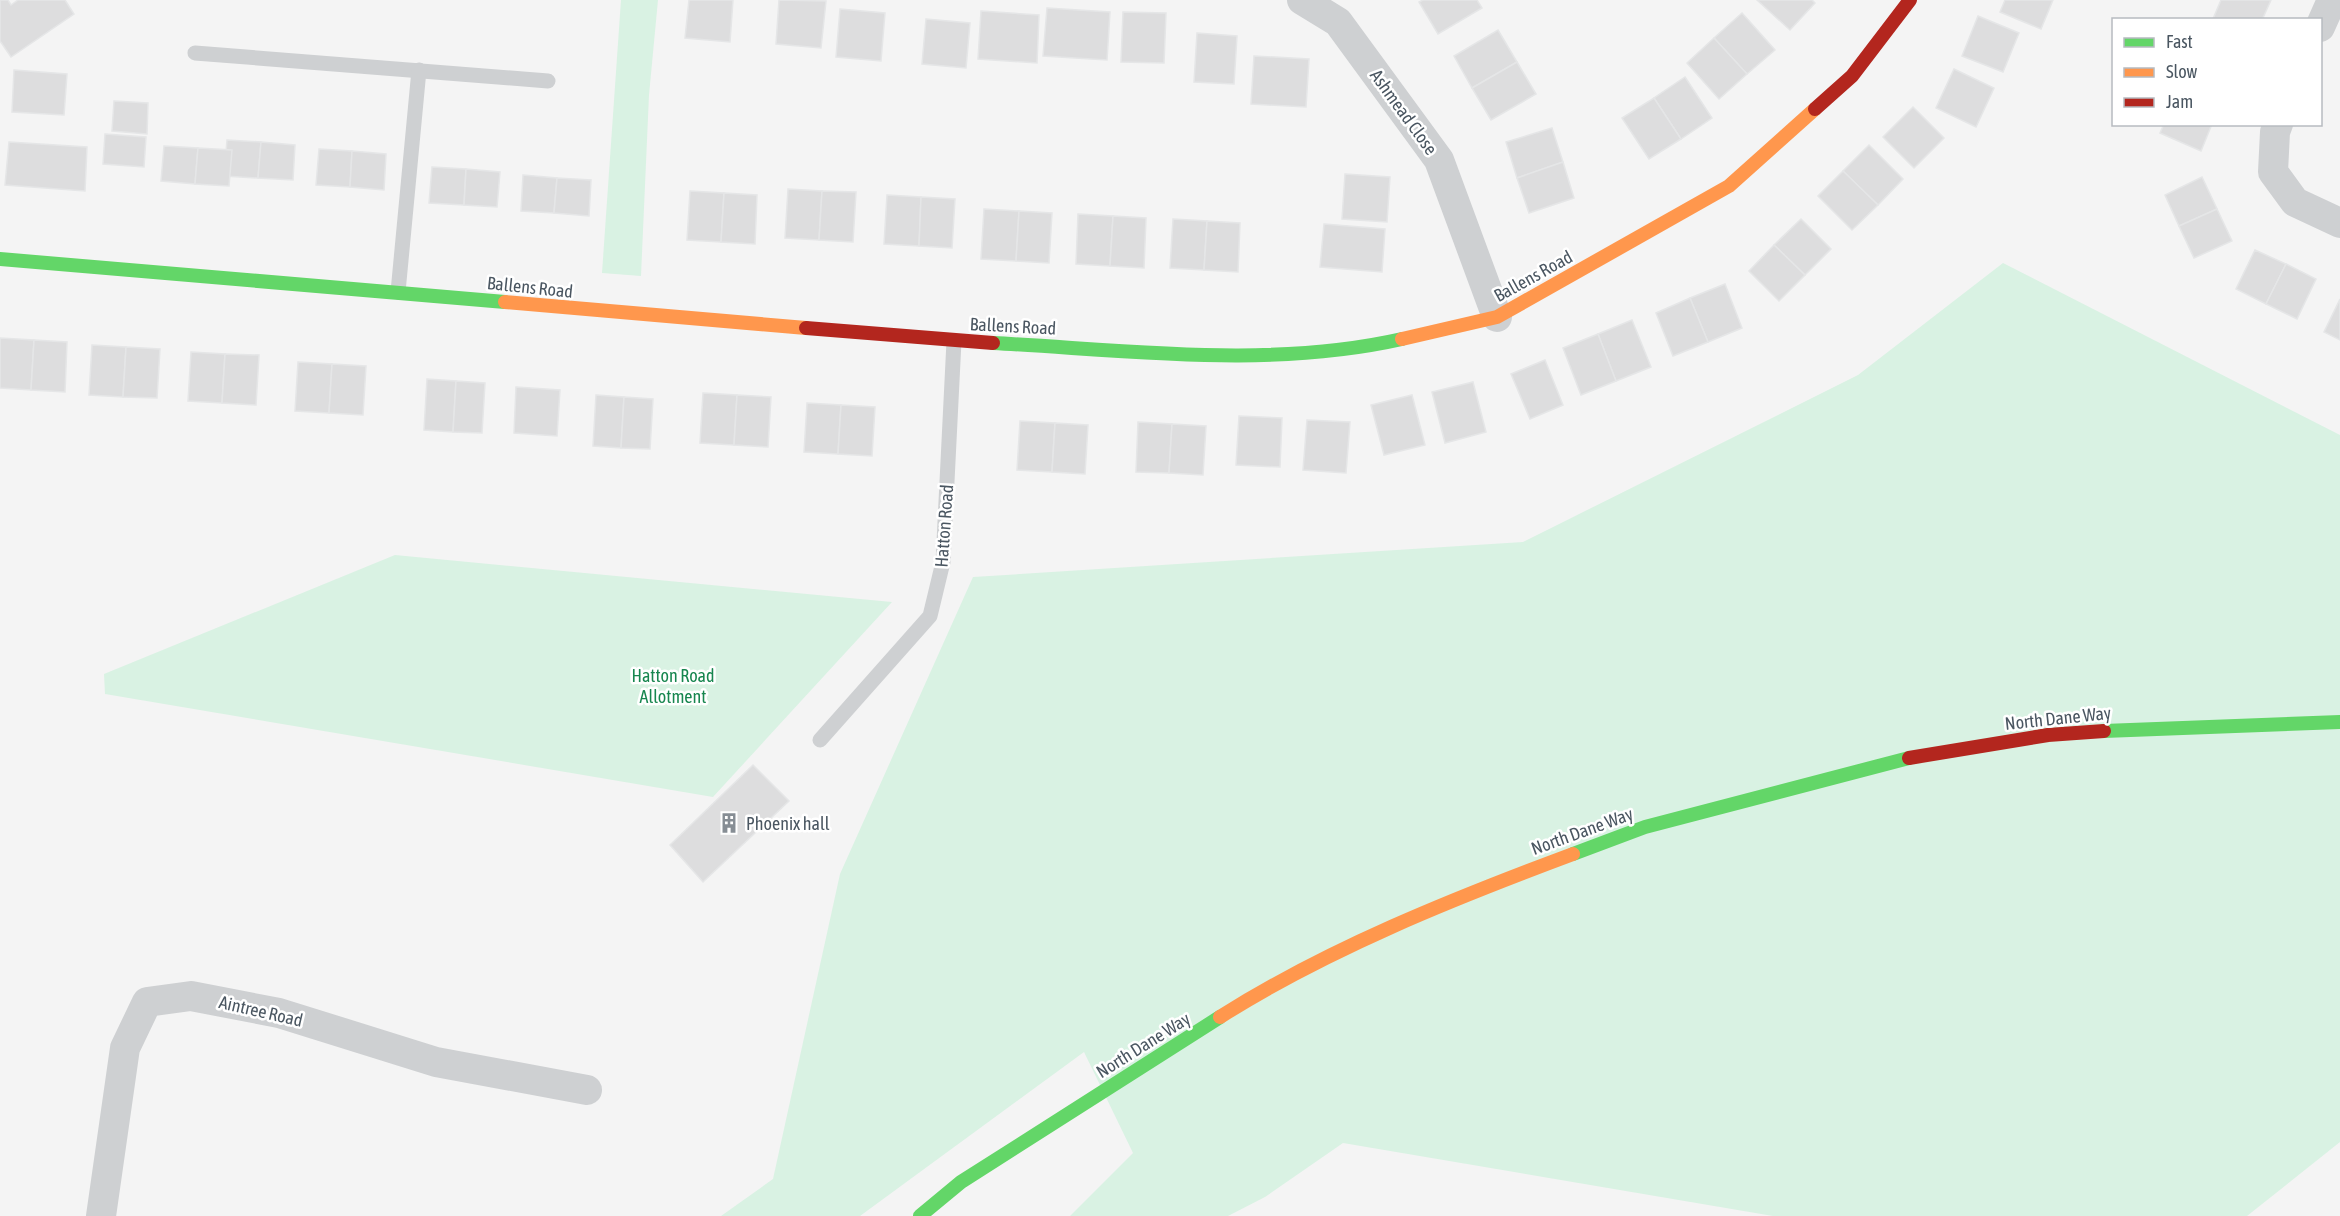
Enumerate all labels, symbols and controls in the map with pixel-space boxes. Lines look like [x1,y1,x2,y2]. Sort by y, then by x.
legend [2112,18,2322,126]
text: Fast [2166,31,2193,52]
text: Slow [2166,61,2197,82]
street label: Ashmead Close [1366,65,1442,159]
text: Jam [2166,91,2193,112]
street label: Ballens Road [1490,246,1576,306]
street label: Ballens Road [486,272,574,302]
street label: Ballens Road [969,313,1057,339]
street label: Hatton Road [931,484,957,568]
park label: Hatton Road Allotment [631,665,715,707]
street label: North Dane Way [2004,702,2112,734]
street label: North Dane Way [1528,803,1636,859]
building icon: Phoenix hall [717,811,741,835]
place label: Phoenix hall [746,813,830,834]
street label: Aintree Road [217,991,305,1031]
street label: North Dane Way [1092,1008,1194,1082]

